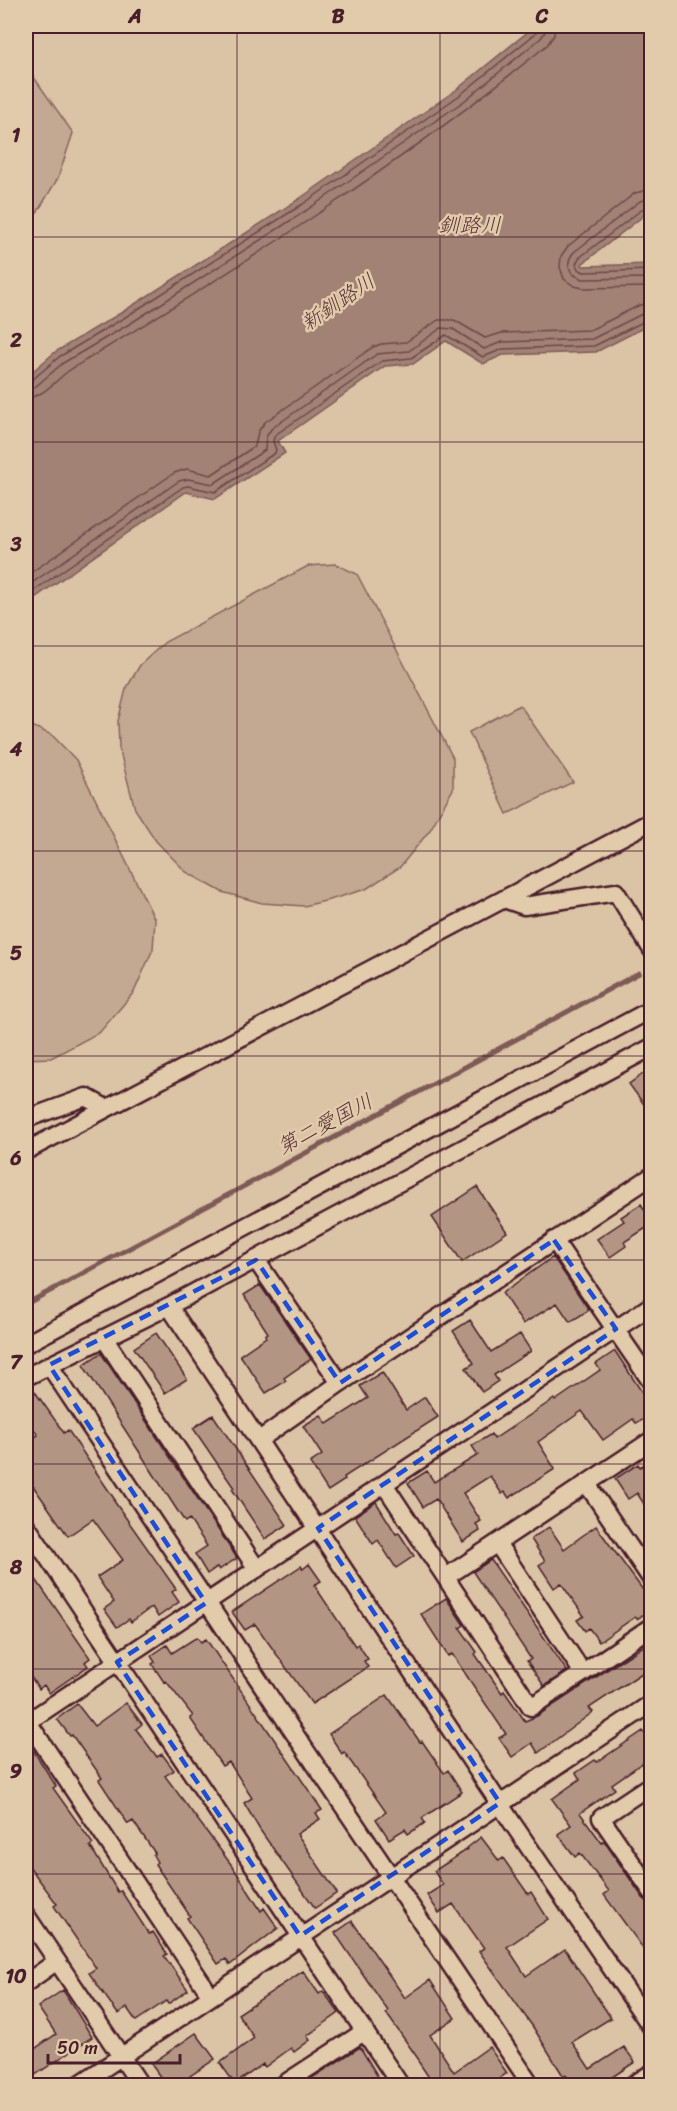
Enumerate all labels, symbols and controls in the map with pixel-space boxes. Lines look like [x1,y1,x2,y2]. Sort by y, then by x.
text: A [127,0,142,34]
text: B [332,0,345,34]
text: C [535,0,549,34]
text: 1 [12,118,21,153]
water label: 釧路川 [439,206,502,244]
water label: 新釧路川 [293,263,383,341]
text: 2 [9,323,22,358]
text: 3 [10,527,22,562]
text: 4 [9,732,23,767]
text: 5 [10,936,22,971]
water label: 第二愛国川 [270,1083,380,1165]
text: 6 [9,1141,22,1176]
text: 7 [10,1345,23,1380]
text: 8 [9,1550,23,1585]
text: 9 [10,1754,22,1789]
text: 10 [5,1959,27,1994]
scale bar [48,2027,180,2065]
text: 50 m [57,2032,98,2064]

